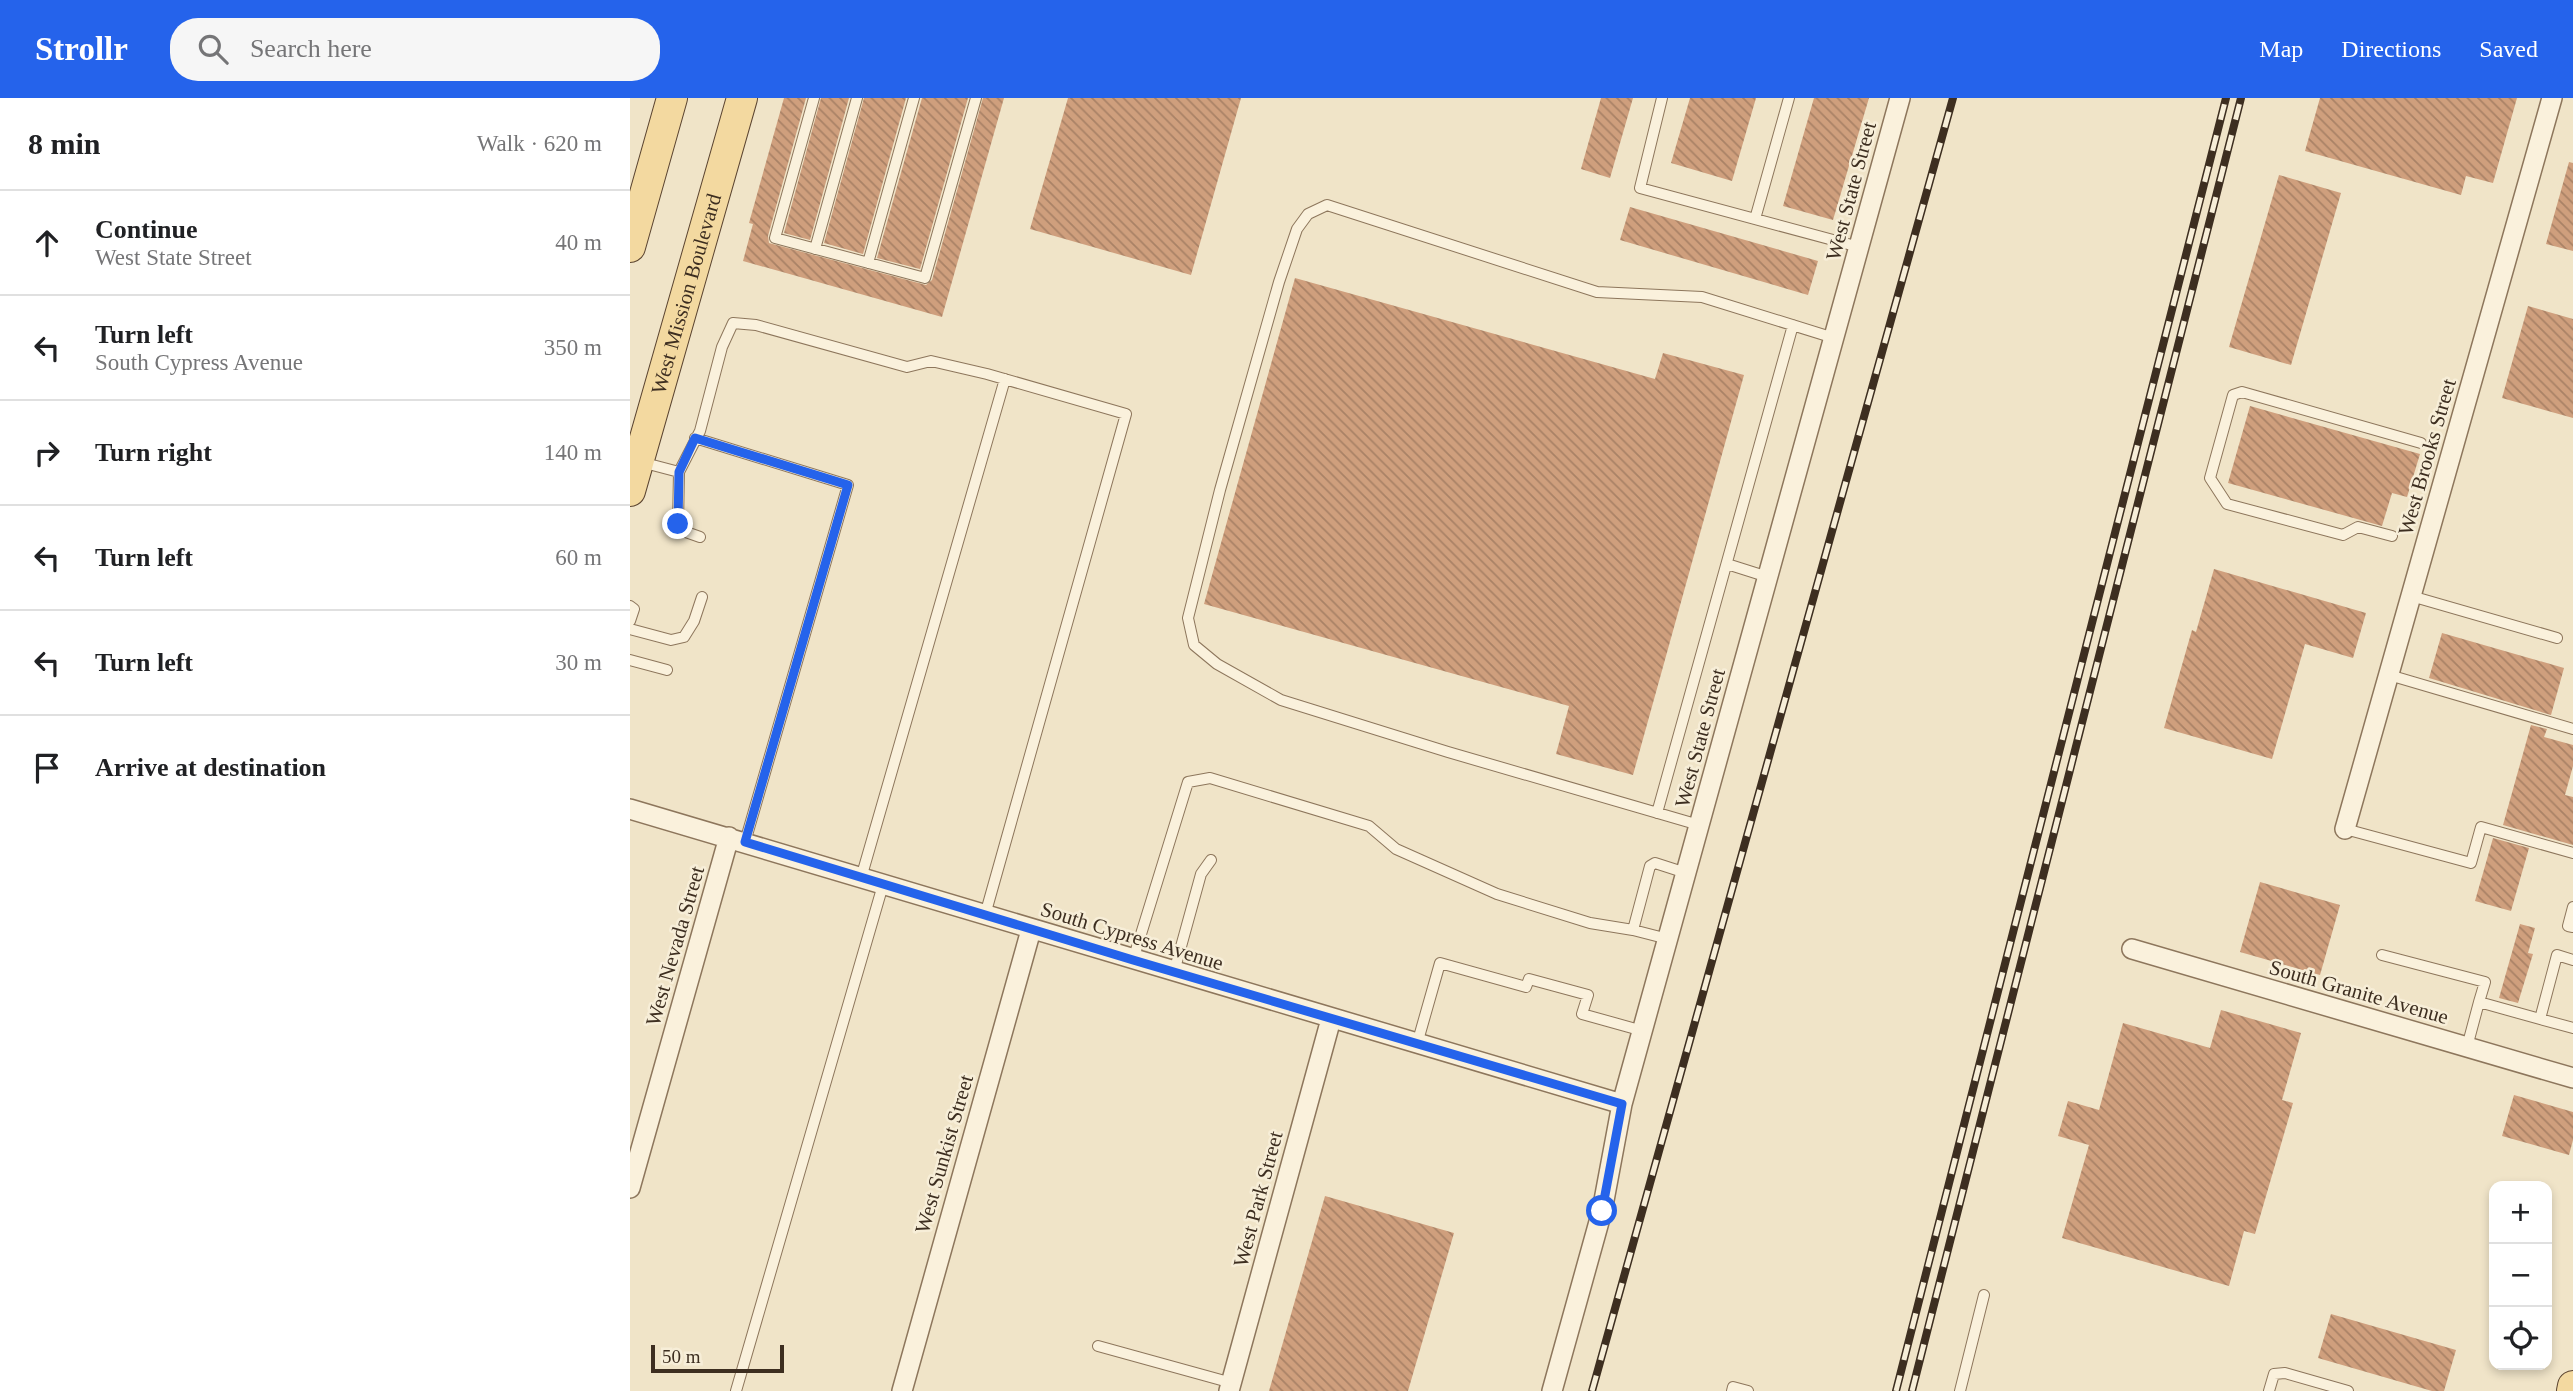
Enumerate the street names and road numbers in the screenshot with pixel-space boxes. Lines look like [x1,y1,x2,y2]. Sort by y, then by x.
street label: West State Street [1821,119,1881,263]
street label: West Mission Boulevard [646,190,726,397]
street label: West Brooks Street [2393,376,2461,538]
street label: West State Street [1670,666,1730,810]
street label: West Nevada Street [641,863,709,1029]
street label: South Cypress Avenue [1038,897,1226,975]
street label: South Granite Avenue [2267,955,2451,1029]
street label: West Sunkist Street [910,1072,978,1236]
street label: West Park Street [1228,1128,1288,1269]

